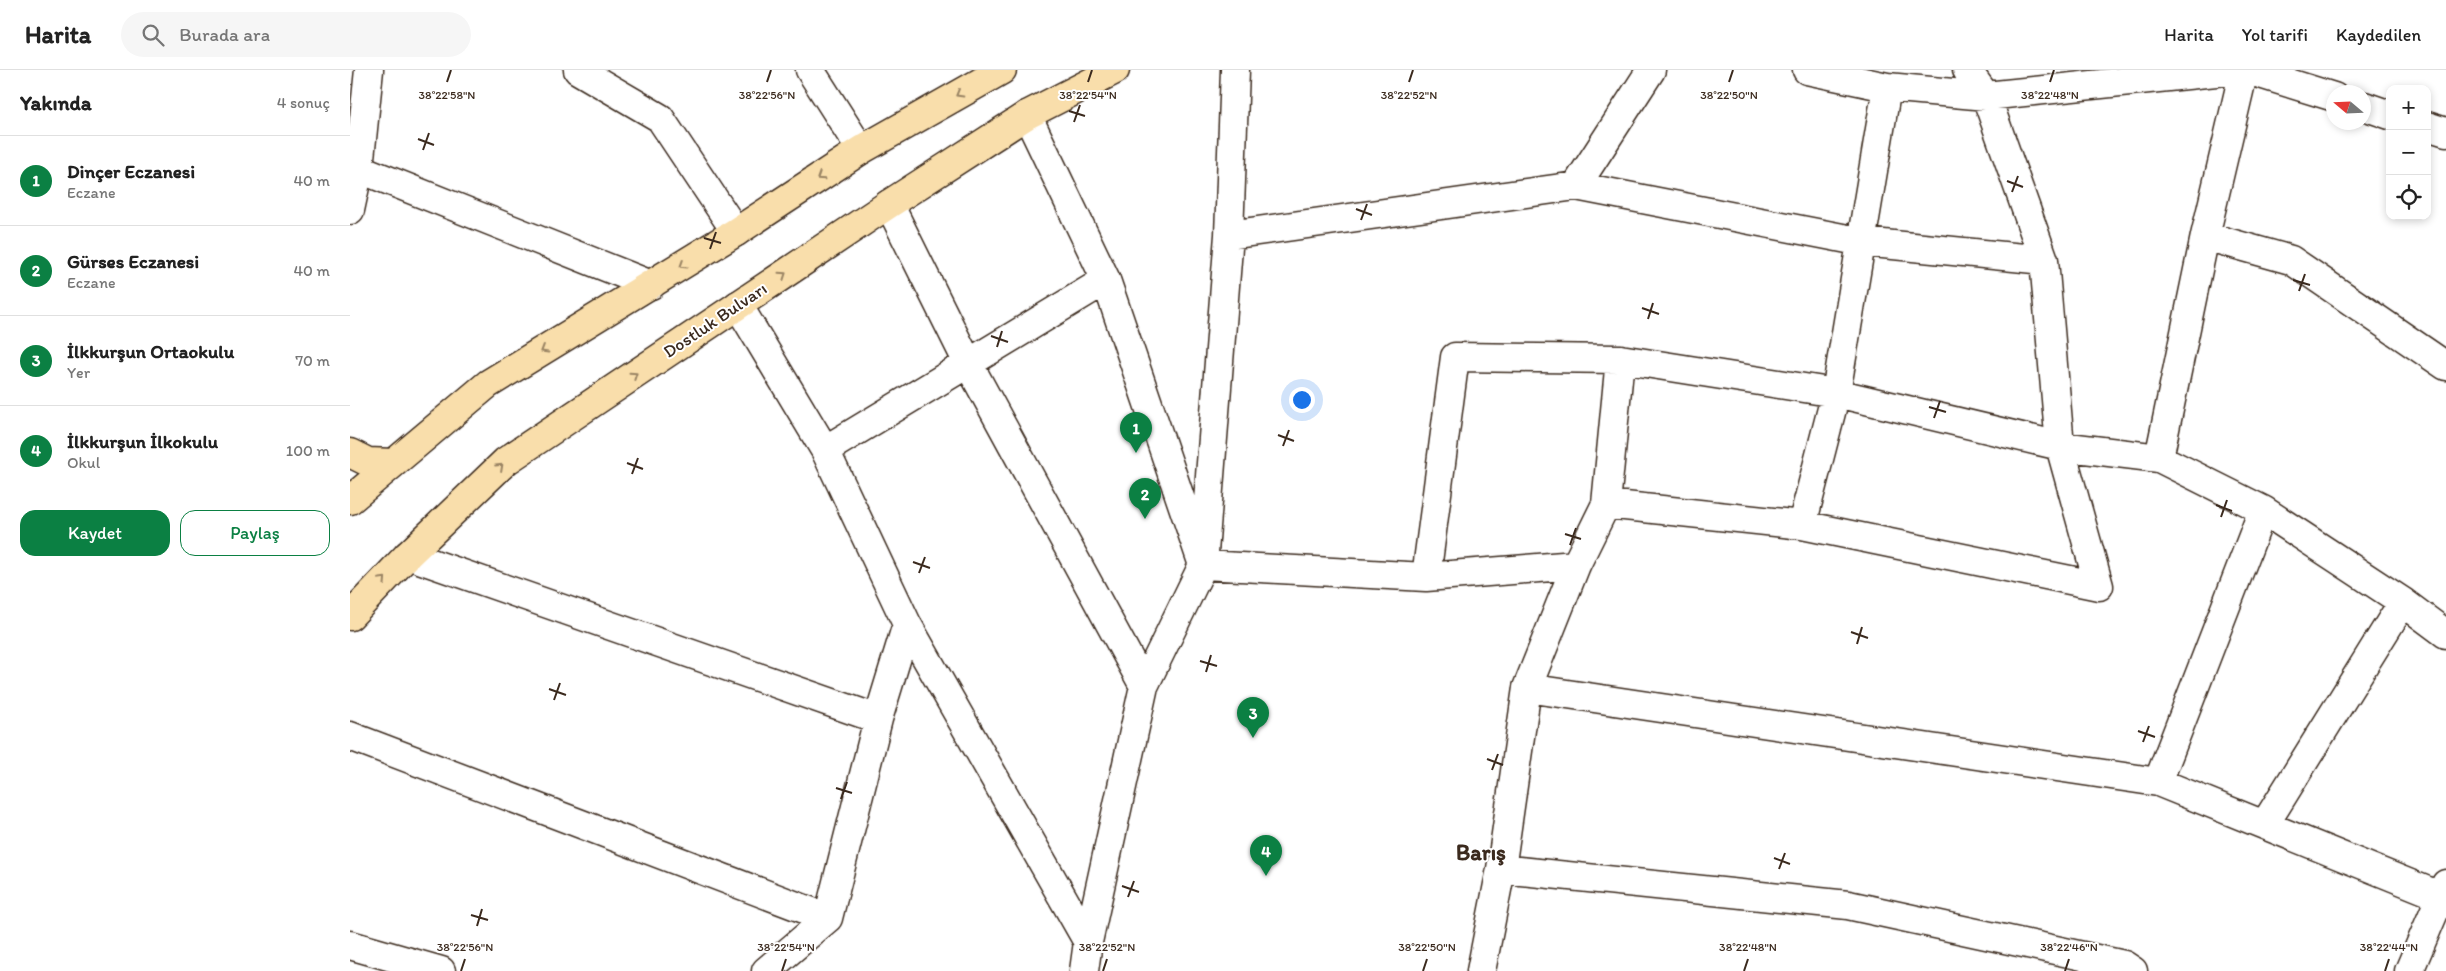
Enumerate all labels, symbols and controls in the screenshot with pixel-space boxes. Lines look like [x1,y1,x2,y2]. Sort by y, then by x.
search box [121,12,471,57]
text: Harita [25,20,91,49]
icon: search [139,21,167,49]
text: Burada ara [179,23,270,46]
text: Harita [2164,24,2214,46]
text: Yol tarifi [2242,24,2308,46]
text: Kaydedilen [2336,24,2421,46]
north arrow [2326,85,2371,130]
map controls [2386,85,2431,220]
button: + [2386,85,2431,130]
text: 38°22'58"N [419,88,475,102]
text: 38°22'56"N [739,88,795,102]
one-way arrow [956,88,965,98]
text: 38°22'54"N [1059,88,1117,102]
text: 38°22'52"N [1381,88,1437,102]
text: 38°22'50"N [1700,88,1758,102]
text: 38°22'48"N [2021,88,2079,102]
text: Yakında [20,90,92,115]
text: 4 sonuç [277,93,330,112]
button: − [2386,130,2431,175]
text: Dinçer Eczanesi [67,160,195,183]
text: 1 [32,171,40,190]
text: 40 m [293,171,330,190]
one-way arrow [816,171,825,180]
button: locate [2386,175,2431,220]
text: Eczane [67,183,116,202]
text: Gürses Eczanesi [67,250,199,273]
one-way arrow [680,259,689,268]
text: 2 [32,261,40,280]
text: 40 m [293,261,330,280]
one-way arrow [777,272,787,281]
text: Eczane [67,273,116,292]
street label: Dostluk Bulvarı [659,277,771,363]
text: İlkkurşun Ortaokulu [67,340,234,363]
one-way arrow [541,343,550,353]
text: 3 [32,351,40,370]
text: 70 m [295,351,330,370]
text: Yer [67,363,90,382]
one-way arrow [628,372,637,381]
your location [1289,387,1315,413]
pin: 1 [1120,412,1152,453]
text: İlkkurşun İlkokulu [67,430,218,453]
text: 4 [31,441,41,460]
text: 100 m [286,441,330,460]
text: Okul [67,453,100,472]
one-way arrow [494,464,503,473]
pin: 2 [1129,478,1161,519]
button: Kaydet [20,510,170,556]
button: Paylaş [180,510,330,556]
one-way arrow [378,577,387,586]
pin: 3 [1237,697,1269,738]
pin: 4 [1250,835,1282,876]
district label: Barış [1456,839,1506,866]
text: 38°22'56"N [437,940,493,954]
text: 38°22'54"N [757,940,815,954]
text: 38°22'52"N [1079,940,1135,954]
text: 38°22'50"N [1398,940,1456,954]
text: 38°22'48"N [1719,940,1777,954]
text: 38°22'46"N [2040,940,2098,954]
text: 38°22'44"N [2360,940,2418,954]

